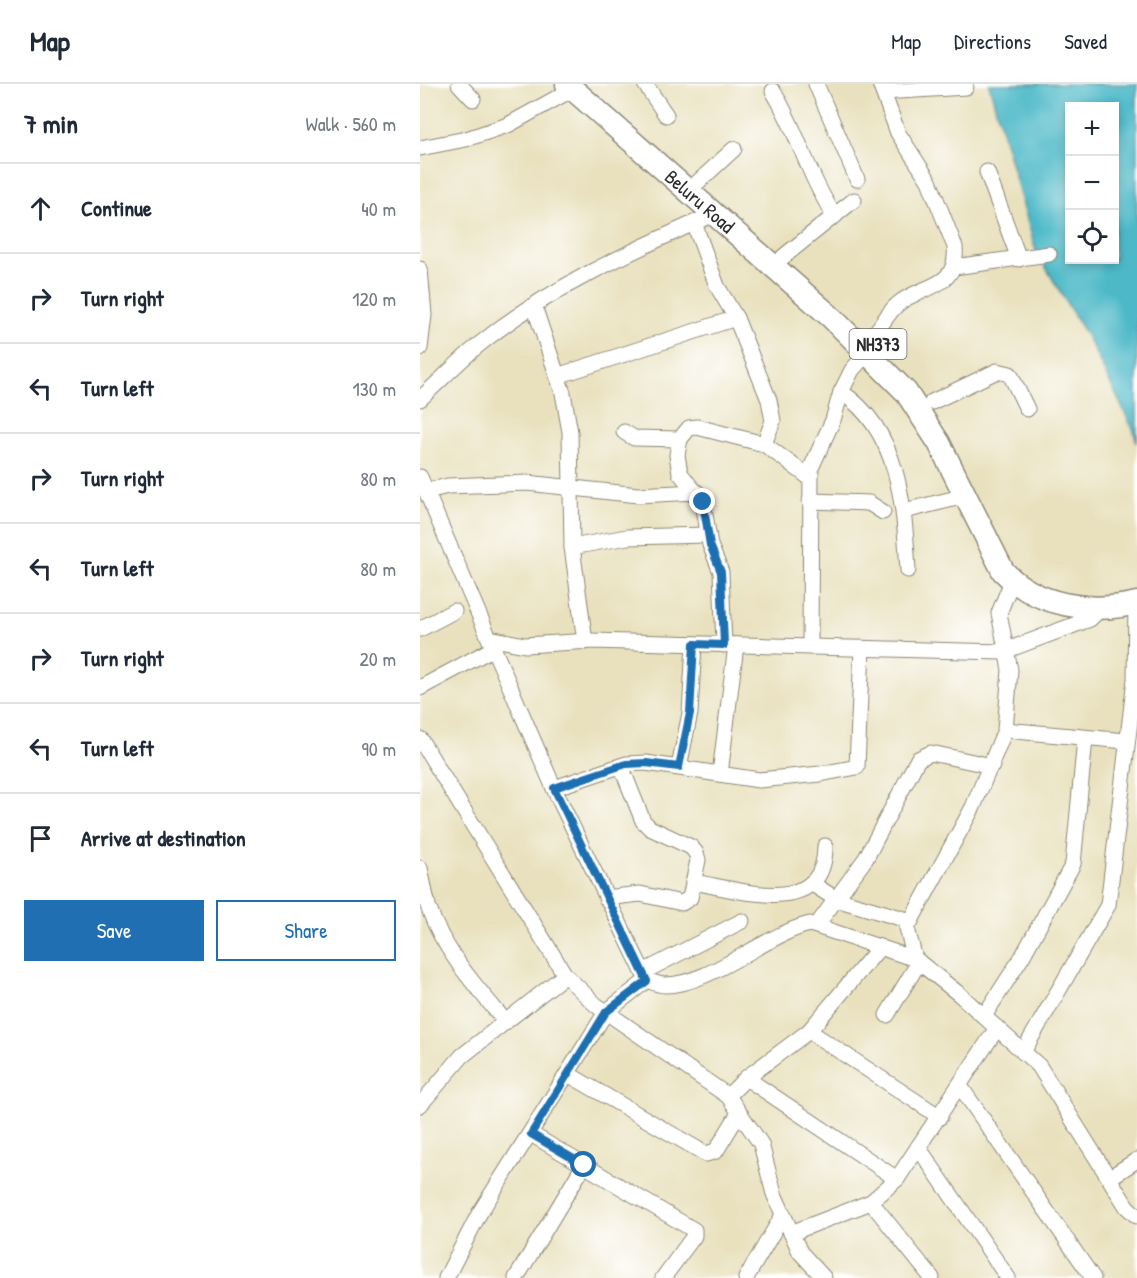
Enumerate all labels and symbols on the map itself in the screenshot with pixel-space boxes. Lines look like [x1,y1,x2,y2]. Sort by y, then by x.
street label: Beluru Road [659,163,741,239]
road number: NH373 [850,329,906,359]
route end [689,488,715,514]
route start [570,1151,596,1177]

